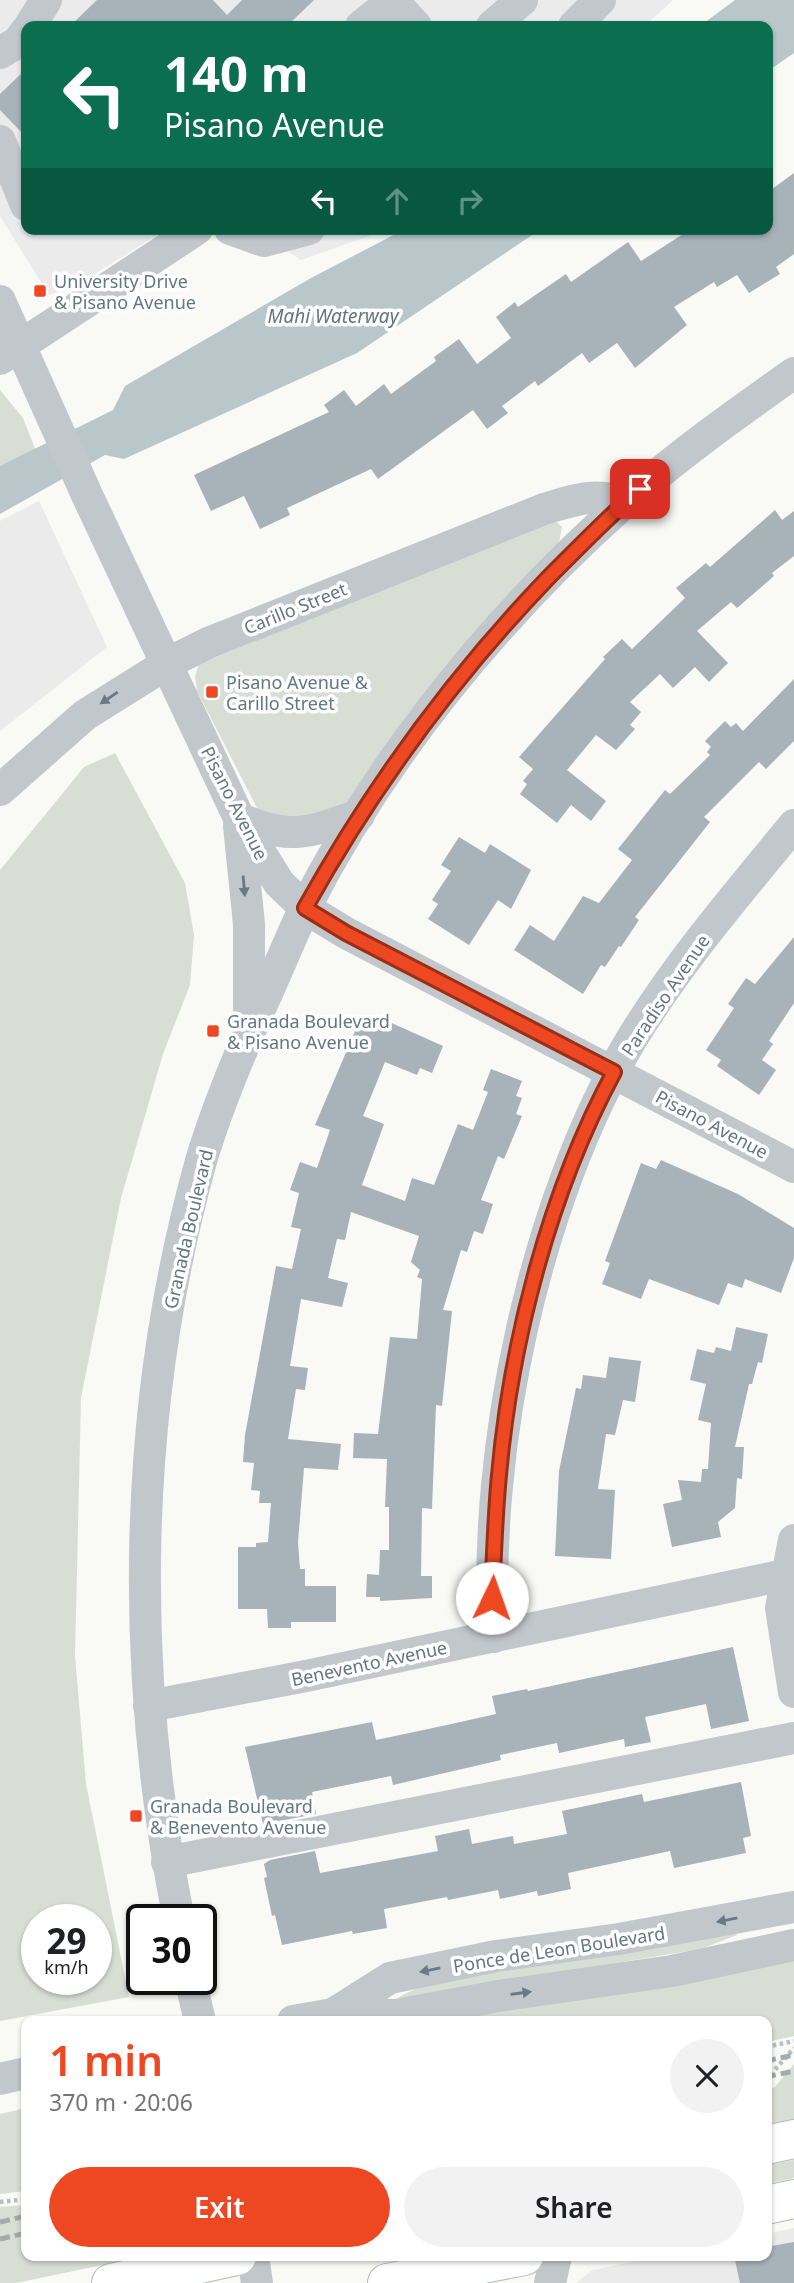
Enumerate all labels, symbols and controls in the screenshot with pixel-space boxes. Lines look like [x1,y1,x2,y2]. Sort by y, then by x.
text: 140 m [164,40,309,106]
icon: left [49,49,140,140]
text: Pisano Avenue [164,103,385,146]
icon: left [305,182,343,220]
icon: ahead [378,182,416,220]
icon: right [451,182,489,220]
place label: University Drive & Pisano Avenue [54,269,196,314]
marker: University Drive & Pisano Avenue [32,283,48,299]
water label: Mahi Waterway [267,303,400,329]
pin [610,459,670,519]
icon: arrive [621,470,659,508]
street label: Carillo Street [240,576,350,639]
place label: Pisano Avenue & Carillo Street [226,670,369,715]
marker: Pisano Avenue & Carillo Street [204,684,220,700]
one-way arrow [100,691,118,705]
street label: Pisano Avenue [196,742,274,864]
one-way arrow [239,875,250,897]
street label: Paradiso Avenue [616,930,714,1060]
place label: Granada Boulevard & Pisano Avenue [227,1009,390,1054]
marker: Granada Boulevard & Pisano Avenue [205,1023,221,1039]
street label: Pisano Avenue [652,1084,772,1164]
street label: Granada Boulevard [158,1147,218,1311]
position arrow [455,1561,529,1635]
street label: Benevento Avenue [289,1635,449,1691]
place label: Granada Boulevard & Benevento Avenue [150,1794,326,1839]
marker: Granada Boulevard & Benevento Avenue [128,1808,144,1824]
speed limit sign: 30 [126,1904,217,1995]
one-way arrow [716,1915,738,1926]
text: 29 [46,1917,87,1964]
street label: Ponce de Leon Boulevard [451,1920,667,1978]
text: km/h [44,1955,89,1979]
one-way arrow [419,1964,441,1975]
one-way arrow [510,1987,532,1998]
text: 1 min [49,2031,163,2088]
button: close [670,2039,744,2113]
text: 370 m · 20:06 [49,2086,193,2118]
button: Exit [49,2167,390,2247]
button: Share [404,2167,744,2247]

